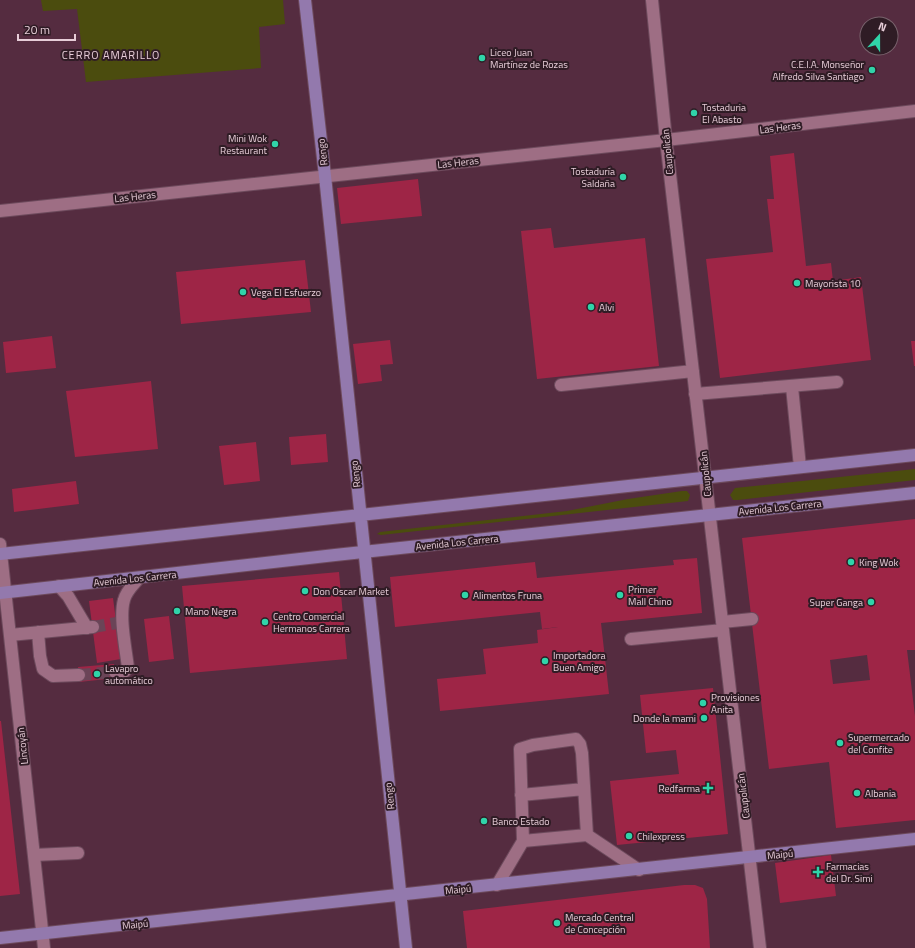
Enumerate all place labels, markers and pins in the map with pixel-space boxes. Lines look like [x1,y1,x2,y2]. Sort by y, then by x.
place label: Liceo Juan Martínez de Rozas [490,45,568,72]
marker: Liceo Juan Martínez de Rozas [477,53,487,63]
place label: C.E.I.A. Monseñor Alfredo Silva Santiago [772,57,865,84]
marker: C.E.I.A. Monseñor Alfredo Silva Santiago [867,65,877,75]
place label: Tostaduria El Abasto [702,100,746,127]
marker: Tostaduria El Abasto [689,108,699,118]
place label: Mini Wok Restaurant [220,131,267,158]
marker: Mini Wok Restaurant [270,139,280,149]
place label: Tostaduría Saldaña [571,164,615,191]
marker: Tostaduría Saldaña [618,172,628,182]
place label: Mayorista 10 [805,276,861,291]
marker: Mayorista 10 [792,278,802,288]
place label: Vega El Esfuerzo [251,285,321,300]
marker: Vega El Esfuerzo [238,287,248,297]
place label: Alvi [599,300,614,315]
marker: Alvi [586,302,596,312]
place label: King Wok [859,555,899,570]
marker: King Wok [846,557,856,567]
place label: Primer Mall Chino [628,582,672,609]
place label: Don Oscar Market [313,584,389,599]
marker: Don Oscar Market [300,586,310,596]
place label: Alimentos Fruna [473,588,542,603]
marker: Alimentos Fruna [460,590,470,600]
marker: Primer Mall Chino [615,590,625,600]
place label: Super Ganga [810,595,863,610]
marker: Super Ganga [866,597,876,607]
place label: Mano Negra [185,604,237,619]
marker: Mano Negra [172,606,182,616]
place label: Centro Comercial Hermanos Carrera [273,609,350,636]
marker: Centro Comercial Hermanos Carrera [260,617,270,627]
place label: Importadora Buen Amigo [553,648,605,675]
marker: Importadora Buen Amigo [540,656,550,666]
place label: Lavapro automático [105,661,153,688]
marker: Lavapro automático [92,669,102,679]
place label: Provisiones Anita [711,690,760,717]
marker: Provisiones Anita [698,698,708,708]
place label: Donde la mami [633,711,696,726]
marker: Donde la mami [699,713,709,723]
place label: Supermercado del Confite [848,730,909,757]
marker: Supermercado del Confite [835,738,845,748]
place label: Redfarma [658,781,700,796]
marker: Redfarma [703,783,713,793]
place label: Albania [865,786,896,801]
marker: Albania [852,788,862,798]
place label: Banco Estado [492,814,550,829]
marker: Banco Estado [479,816,489,826]
place label: Chilexpress [637,829,685,844]
marker: Chilexpress [624,831,634,841]
place label: Farmacias del Dr. Simi [826,859,873,886]
marker: Farmacias del Dr. Simi [813,867,823,877]
place label: Mercado Central de Concepción [565,910,634,937]
marker: Mercado Central de Concepción [552,918,562,928]

